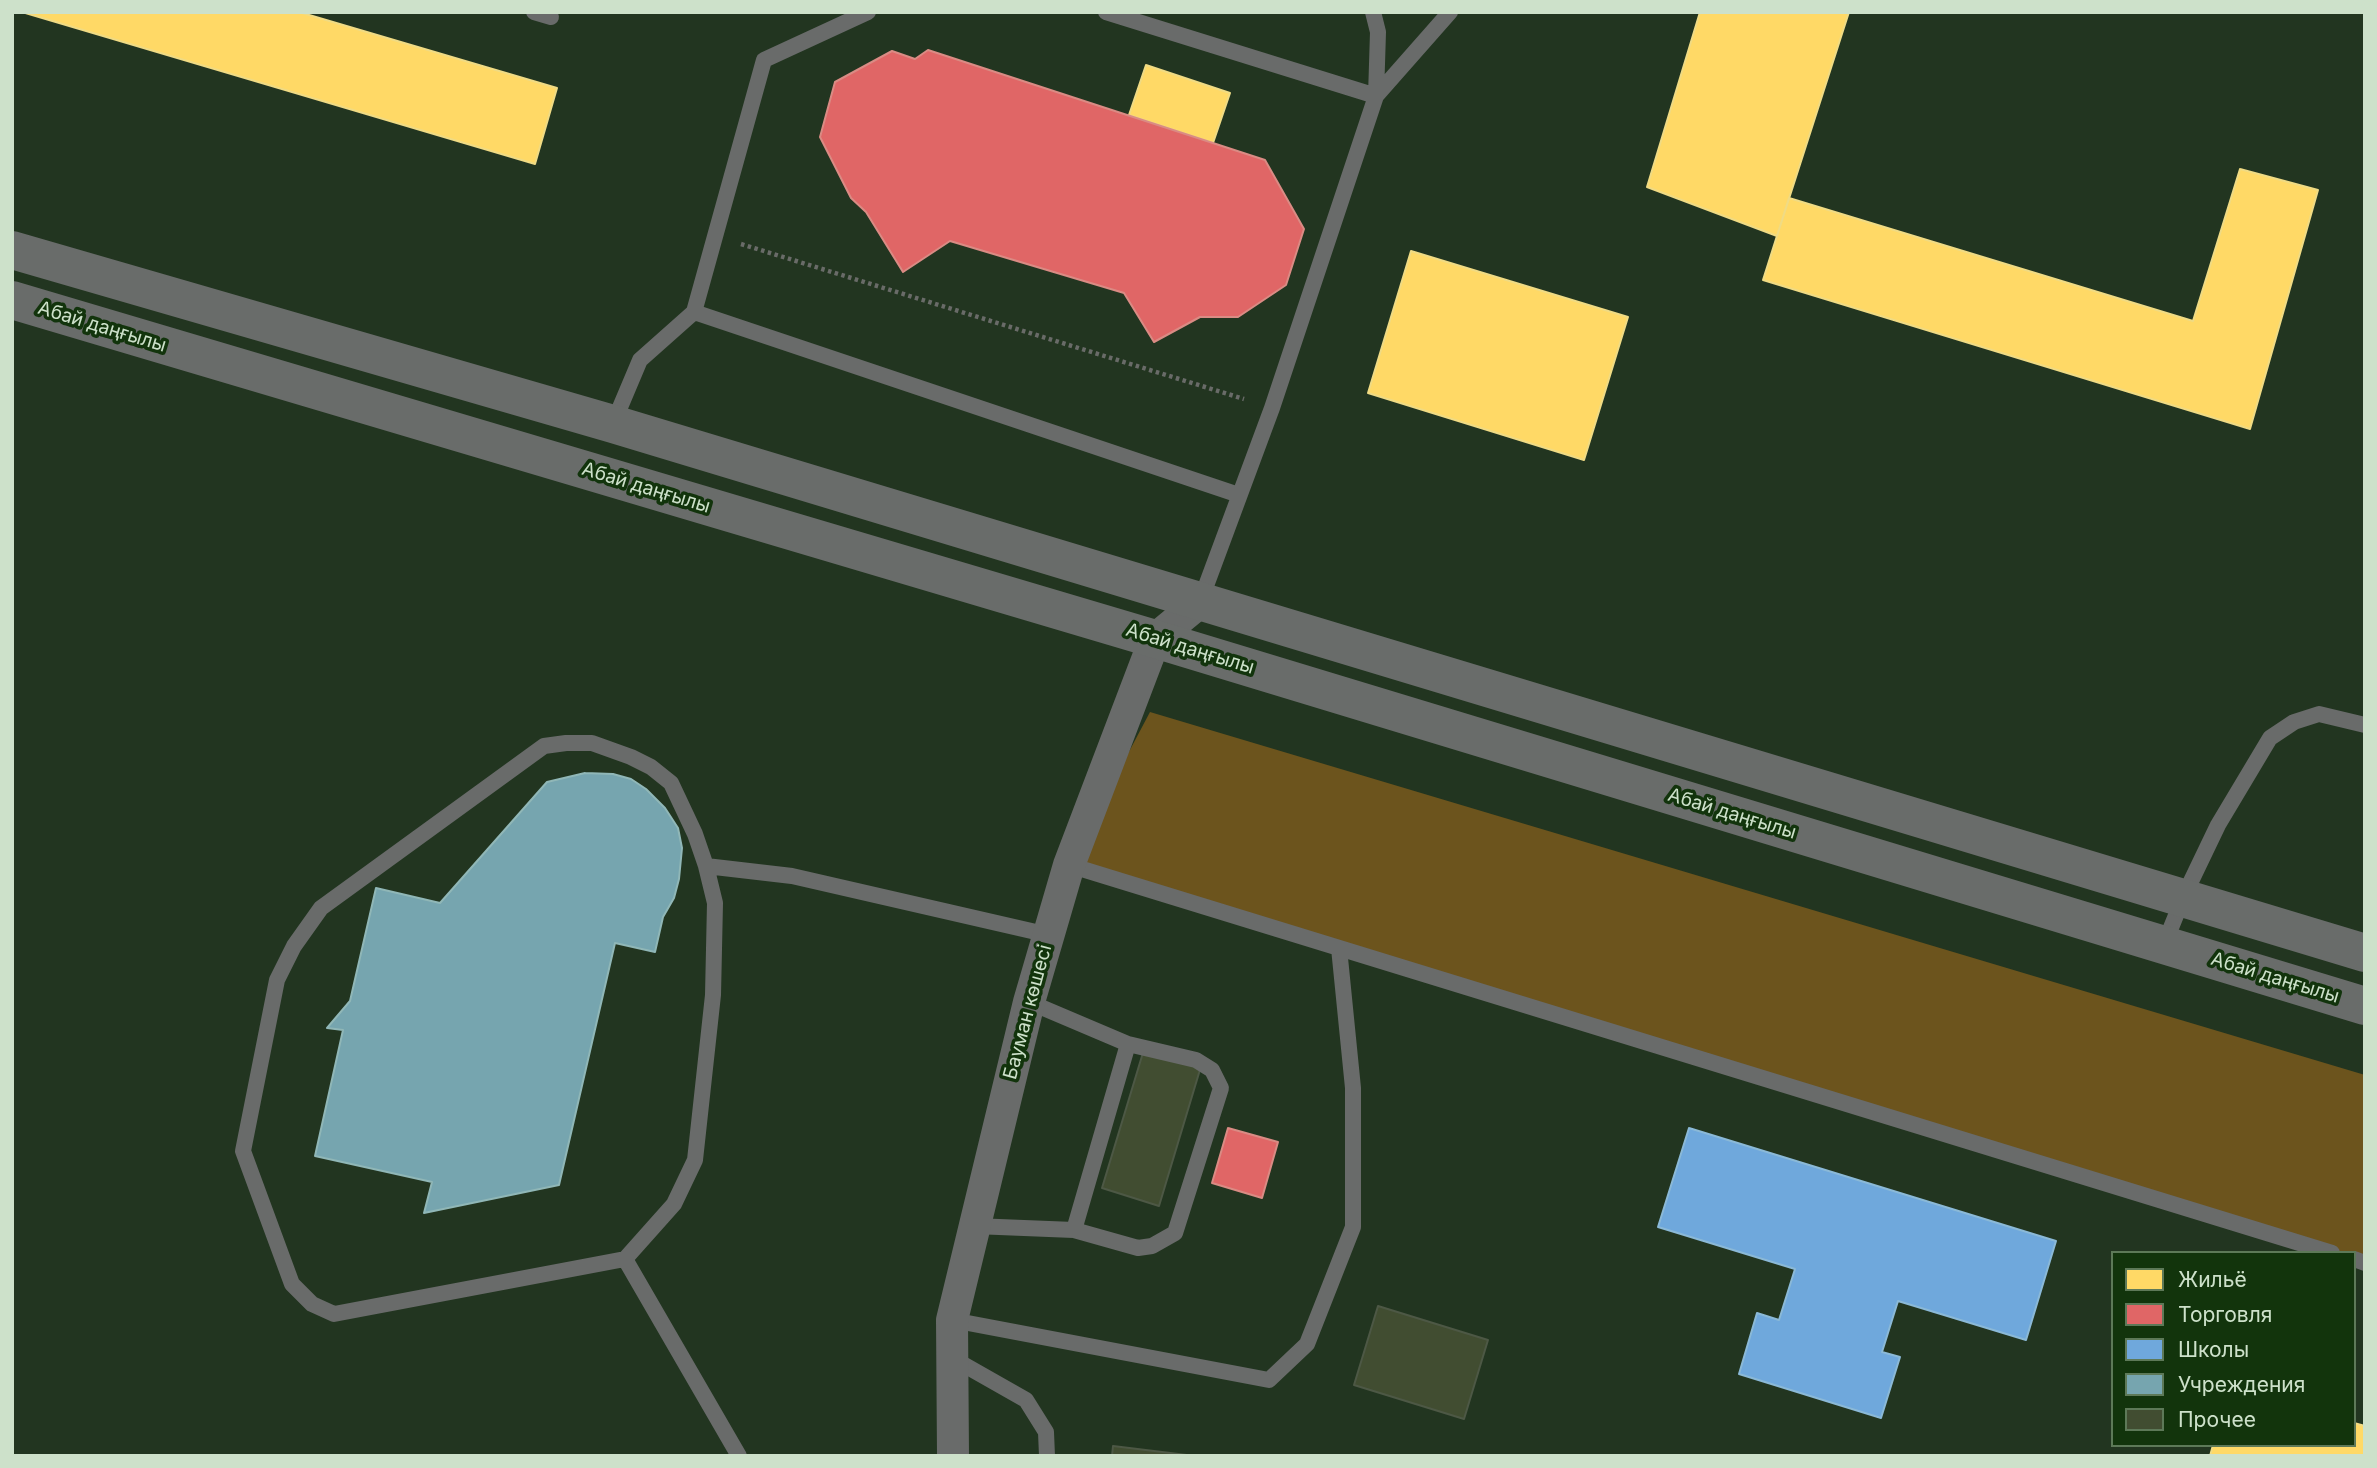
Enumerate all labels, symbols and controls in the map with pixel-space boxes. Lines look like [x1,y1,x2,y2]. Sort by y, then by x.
street label: Абай даңғылы [35,297,169,357]
street label: Абай даңғылы [579,458,713,518]
street label: Абай даңғылы [1123,619,1257,679]
street label: Абай даңғылы [1665,784,1799,844]
street label: Бауман көшесі [999,942,1057,1082]
street label: Абай даңғылы [2208,948,2342,1008]
legend [2111,1251,2356,1447]
text: Жильё [2178,1267,2247,1292]
text: Торговля [2178,1302,2272,1327]
text: Школы [2178,1337,2249,1362]
text: Учреждения [2178,1372,2305,1397]
text: Прочее [2178,1407,2256,1432]

